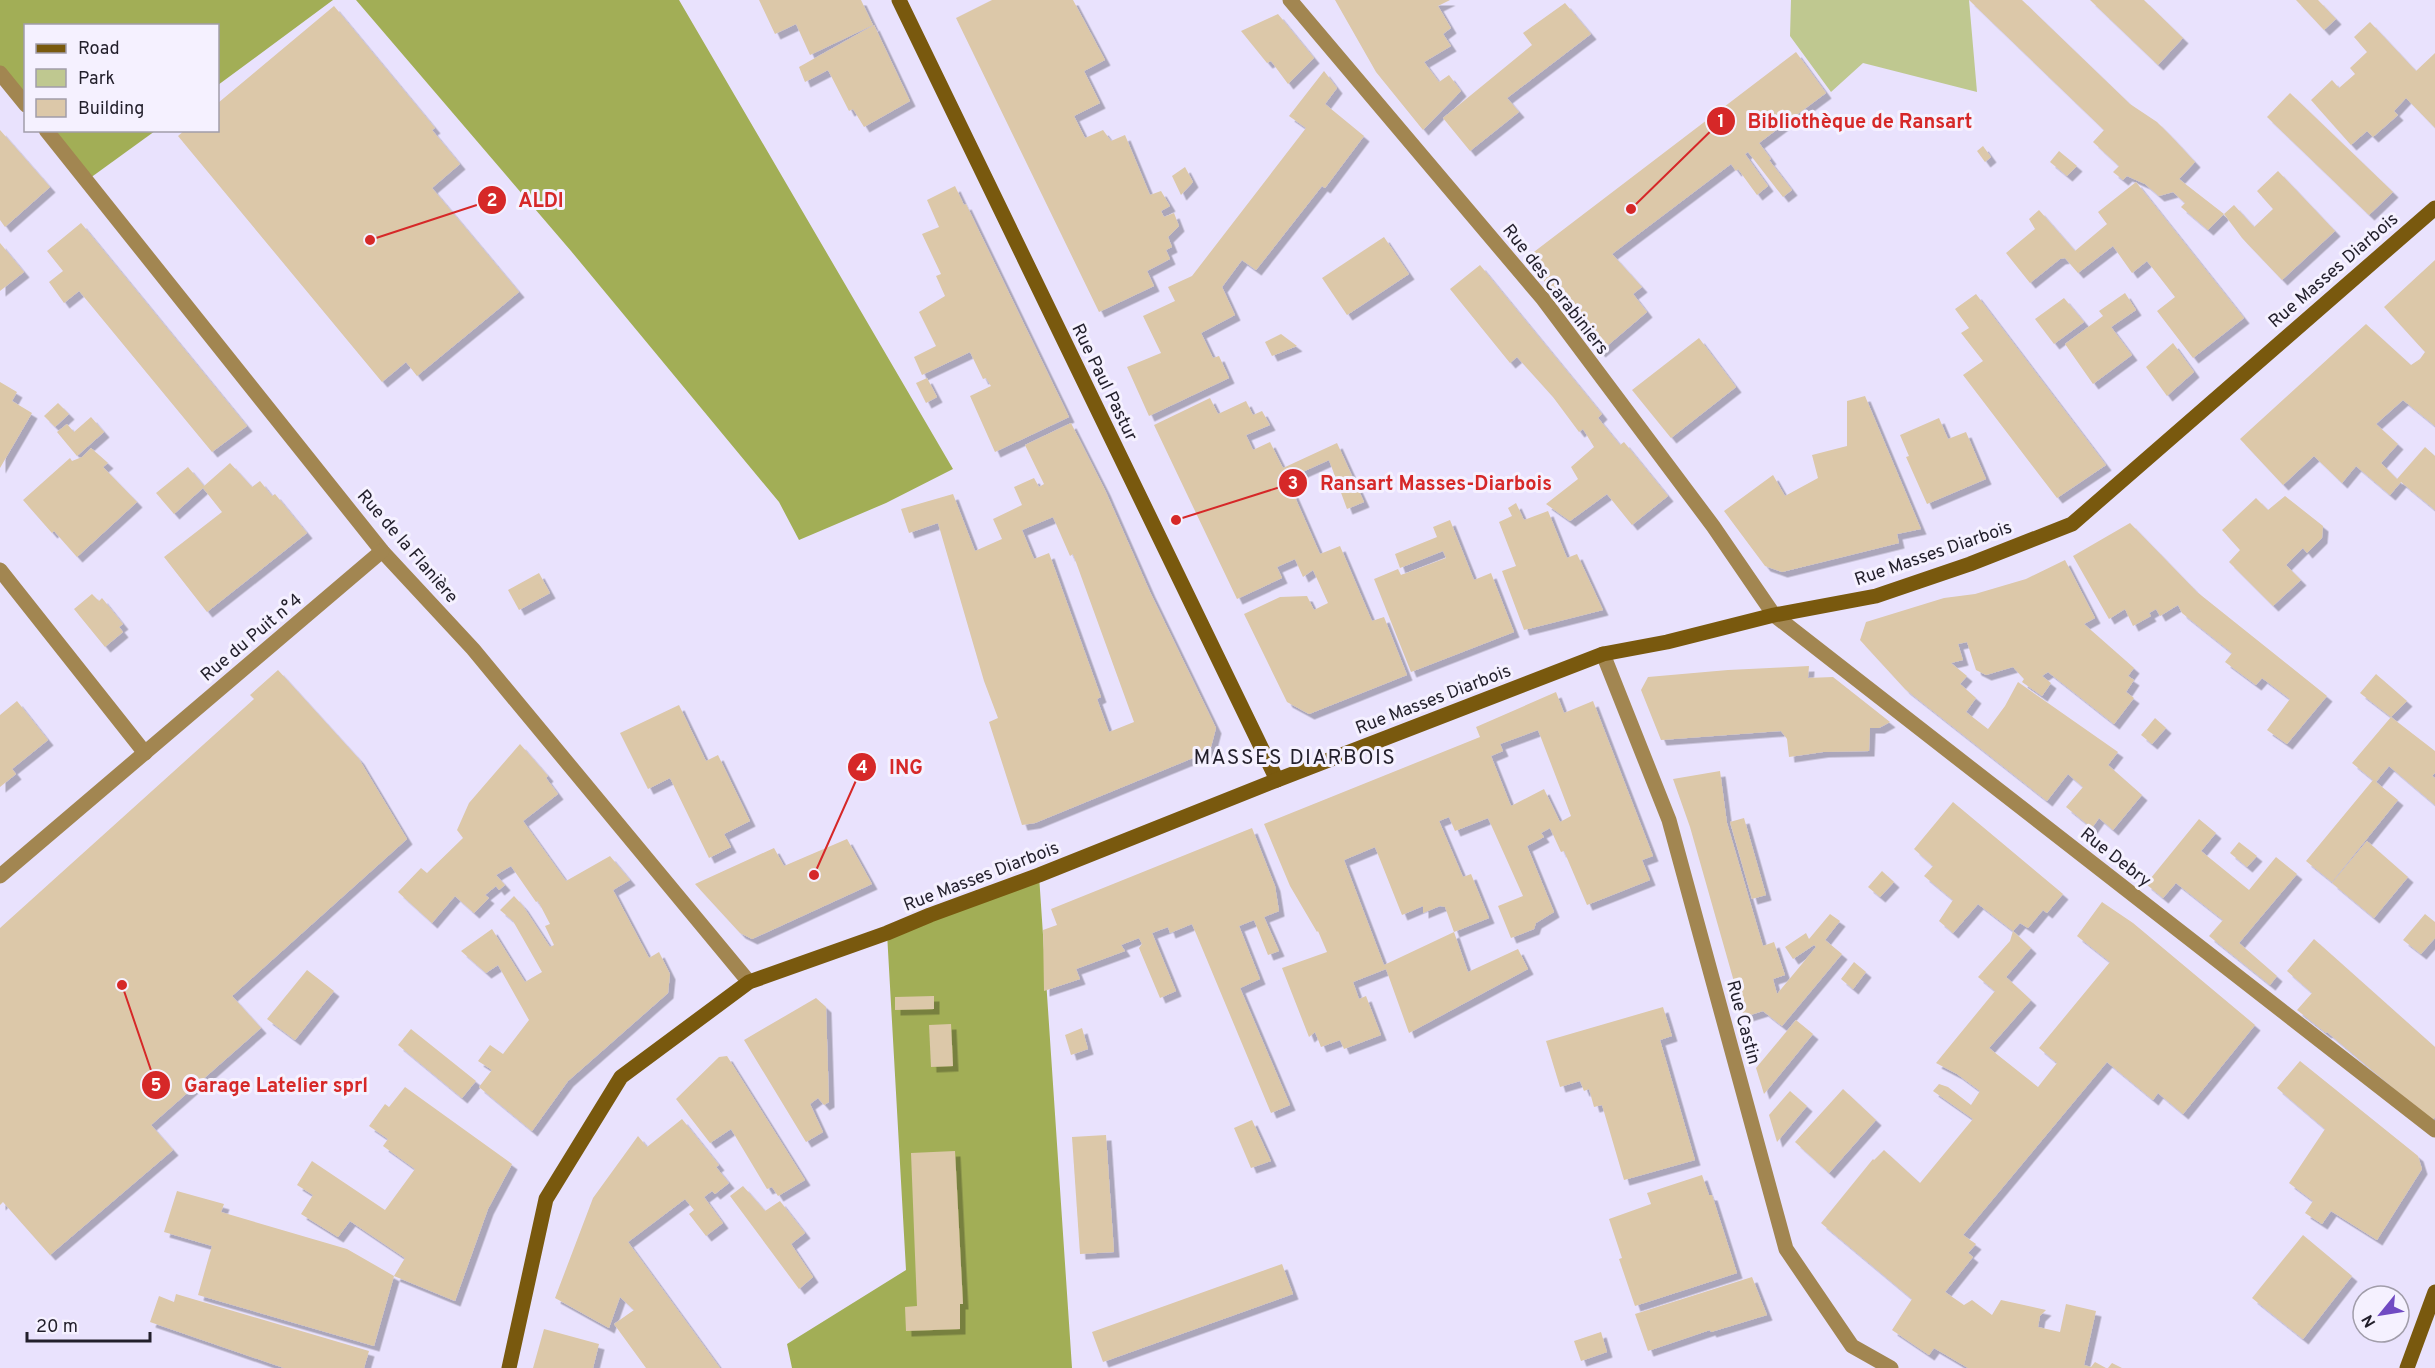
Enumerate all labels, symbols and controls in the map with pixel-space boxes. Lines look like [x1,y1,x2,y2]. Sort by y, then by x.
legend [24,24,219,132]
text: Road [78,38,120,61]
text: Park [78,68,115,91]
text: Building [78,98,144,121]
callout: Bibliothèque de Ransart [1706,102,1985,140]
text: Bibliothèque de Ransart [1748,110,1973,136]
text: 1 [1717,111,1725,134]
callout: ALDI [477,181,576,219]
text: ALDI [518,189,564,215]
text: 2 [486,190,498,213]
street label: Rue Masses Diarbois [2264,208,2404,334]
street label: Rue des Carabiniers [1497,220,1613,360]
street label: Rue Paul Pastur [1065,320,1142,445]
callout: Ransart Masses-Diarbois [1278,464,1565,502]
text: Ransart Masses-Diarbois [1320,472,1552,498]
text: 3 [1288,473,1298,496]
street label: Rue de la Flanière [351,485,463,609]
street label: Rue Masses Diarbois [1852,517,2015,592]
street label: Rue du Puit n°4 [196,589,307,687]
street label: Rue Masses Diarbois [1352,660,1515,741]
district label: MASSES DIARBOIS [1194,745,1396,772]
callout: ING [847,748,935,786]
text: ING [889,756,923,782]
text: 4 [856,757,868,780]
street label: Rue Debry [2075,823,2155,893]
street label: Rue Masses Diarbois [900,837,1063,918]
street label: Rue Castin [1720,978,1765,1067]
callout: Garage Latelier sprl [141,1066,380,1104]
text: Garage Latelier sprl [184,1074,368,1100]
text: 5 [151,1075,162,1098]
north arrow [2351,1284,2411,1344]
scale bar [27,1305,150,1343]
text: N [2358,1311,2381,1330]
text: 20 m [36,1316,78,1339]

